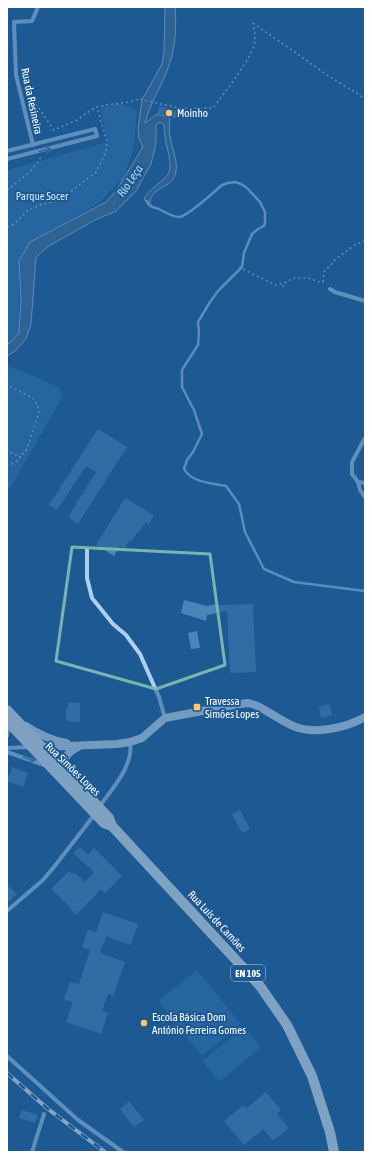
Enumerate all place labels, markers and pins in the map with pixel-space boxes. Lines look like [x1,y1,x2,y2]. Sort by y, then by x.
place label: Moinho [177,107,208,119]
marker: Moinho [164,108,174,118]
place label: Travessa Simões Lopes [205,695,259,720]
marker: Travessa Simões Lopes [192,702,202,712]
place label: Escola Básica Dom António Ferreira Gomes [152,1011,246,1036]
marker: Escola Básica Dom António Ferreira Gomes [139,1018,149,1028]

